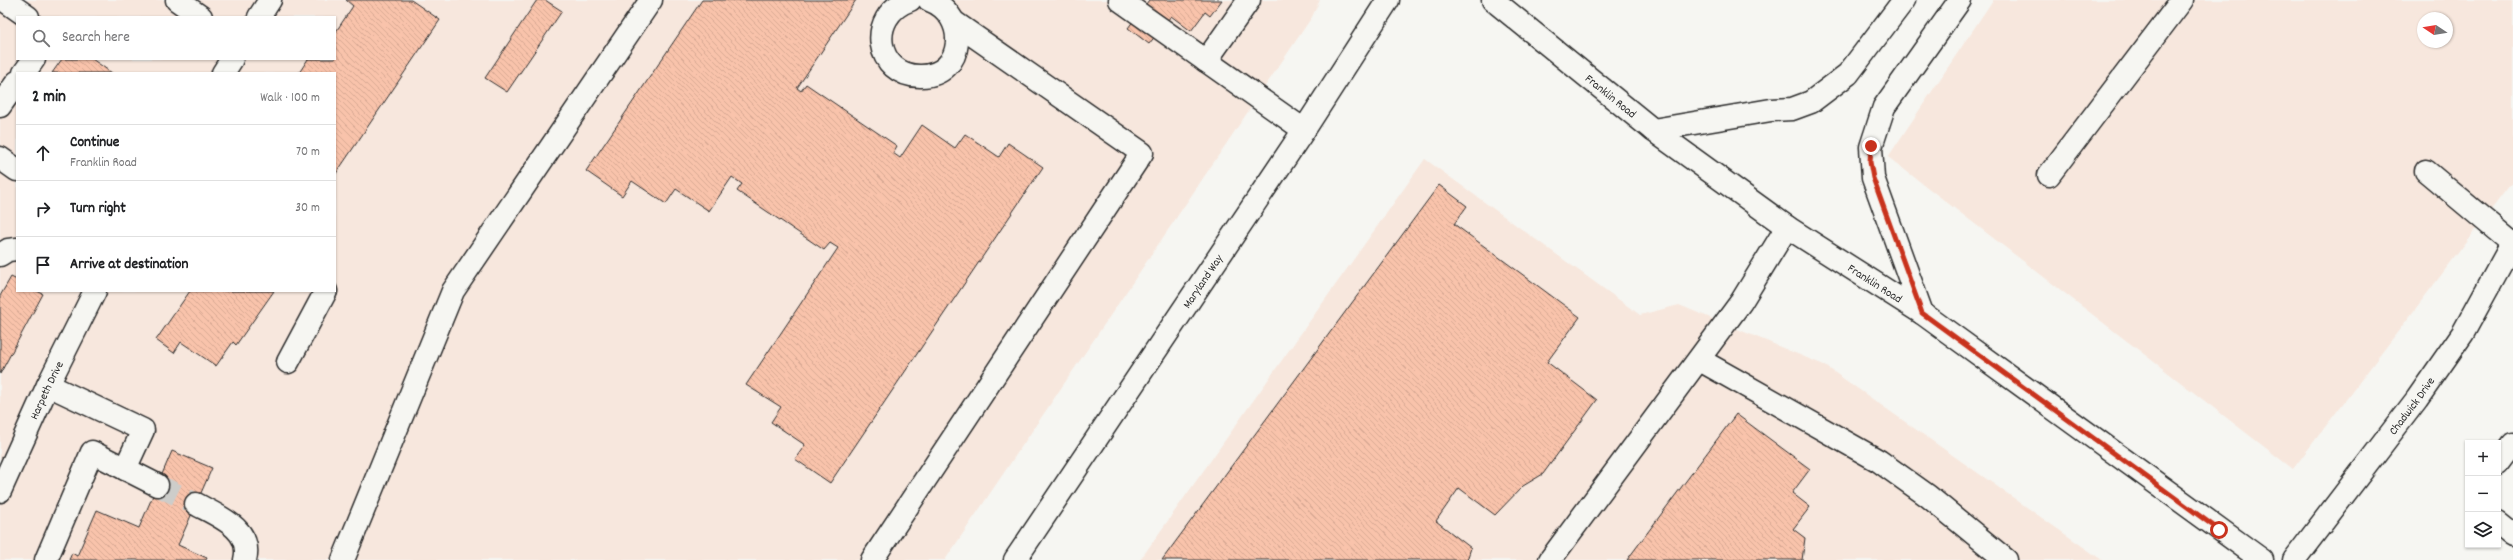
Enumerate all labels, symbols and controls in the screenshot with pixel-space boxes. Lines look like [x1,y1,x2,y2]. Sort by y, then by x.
north arrow [2417,12,2453,48]
search box [16,16,336,60]
icon: search [30,27,52,49]
text: Search here [62,27,130,49]
street label: Franklin Road [1581,71,1639,123]
text: 2 min [32,86,66,110]
text: Walk · 100 m [260,89,320,108]
text: Continue [70,132,119,154]
route end [1862,137,1880,155]
icon: ahead [32,142,54,164]
text: 70 m [296,143,320,162]
text: Franklin Road [70,154,137,173]
icon: right [32,198,54,220]
text: Turn right [70,198,126,220]
text: 30 m [295,199,320,218]
street label: Maryland Way [1179,251,1229,312]
icon: arrive [32,254,54,276]
text: Arrive at destination [70,254,188,276]
street label: Franklin Road [1844,261,1905,308]
street label: Harpeth Drive [26,359,69,423]
street label: Chadwick Drive [2385,374,2440,439]
map controls [2465,440,2501,548]
button: + [2465,440,2501,476]
button: − [2465,476,2501,512]
button: layers [2465,512,2501,548]
route start [2210,521,2228,539]

